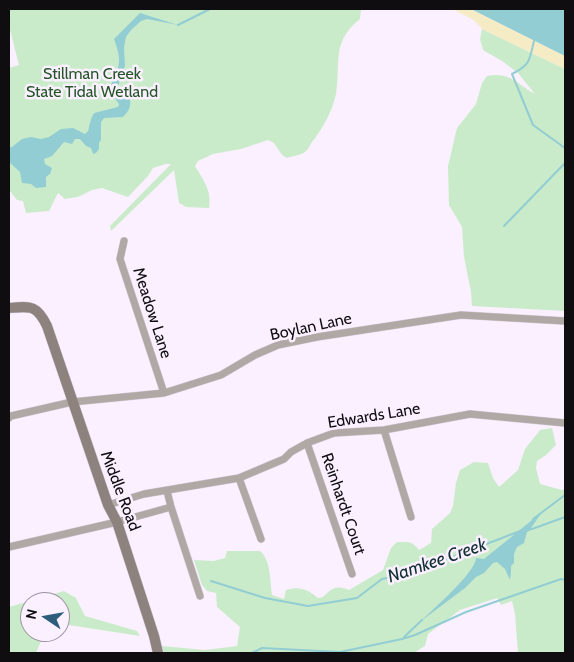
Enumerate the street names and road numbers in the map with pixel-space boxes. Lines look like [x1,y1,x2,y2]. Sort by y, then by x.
street label: Meadow Lane [128,265,176,361]
street label: Boylan Lane [268,309,354,345]
street label: Edwards Lane [326,399,422,433]
street label: Middle Road [96,448,144,534]
street label: Reinhardt Court [317,451,369,557]

